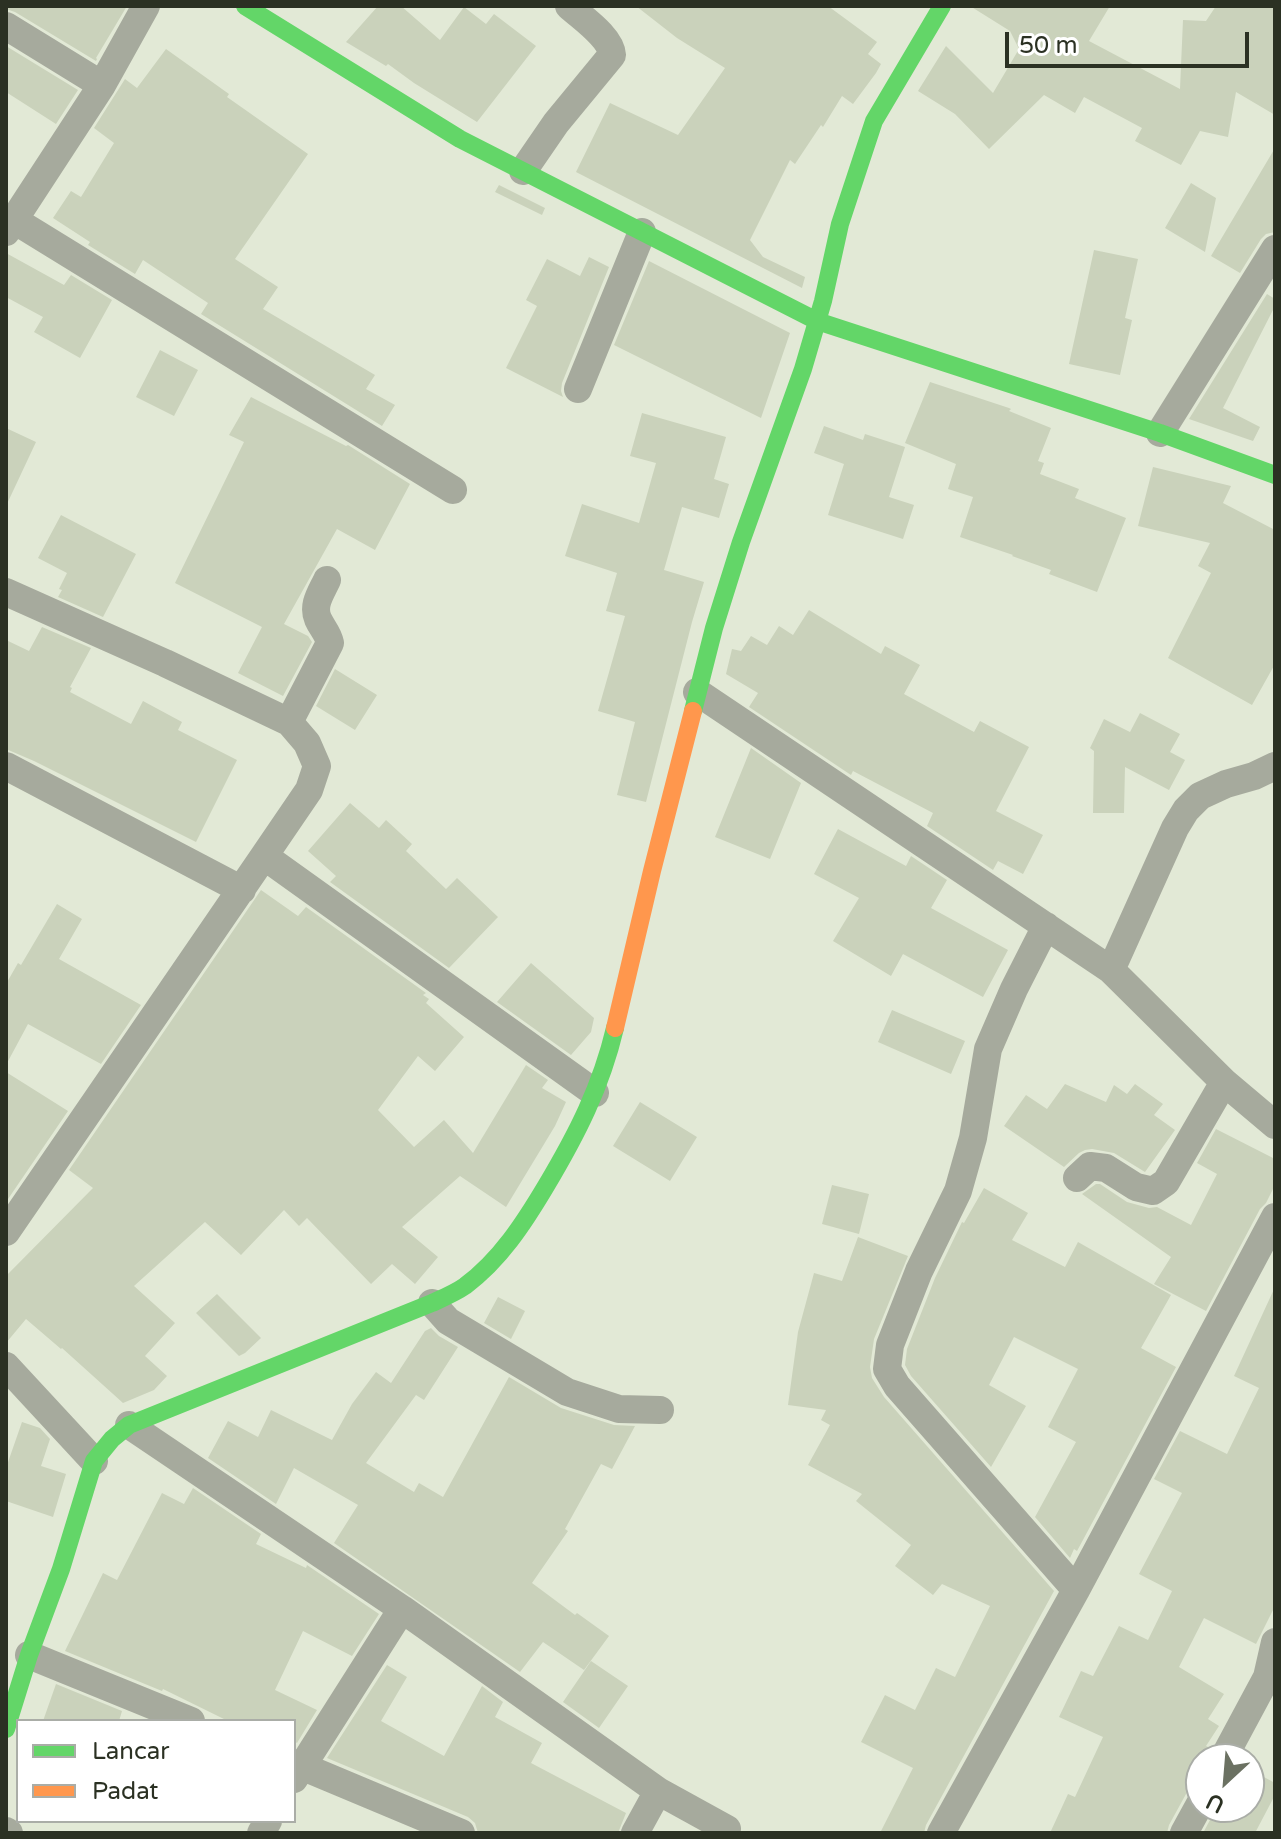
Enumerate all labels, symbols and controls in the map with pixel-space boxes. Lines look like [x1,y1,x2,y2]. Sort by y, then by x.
scale bar [1009,16,1253,66]
text: 50 m [1019,31,1077,60]
legend [16,1719,296,1823]
text: Lancar [92,1737,169,1766]
north arrow [1185,1743,1265,1823]
text: Padat [92,1777,159,1806]
text: U [1202,1787,1229,1818]

